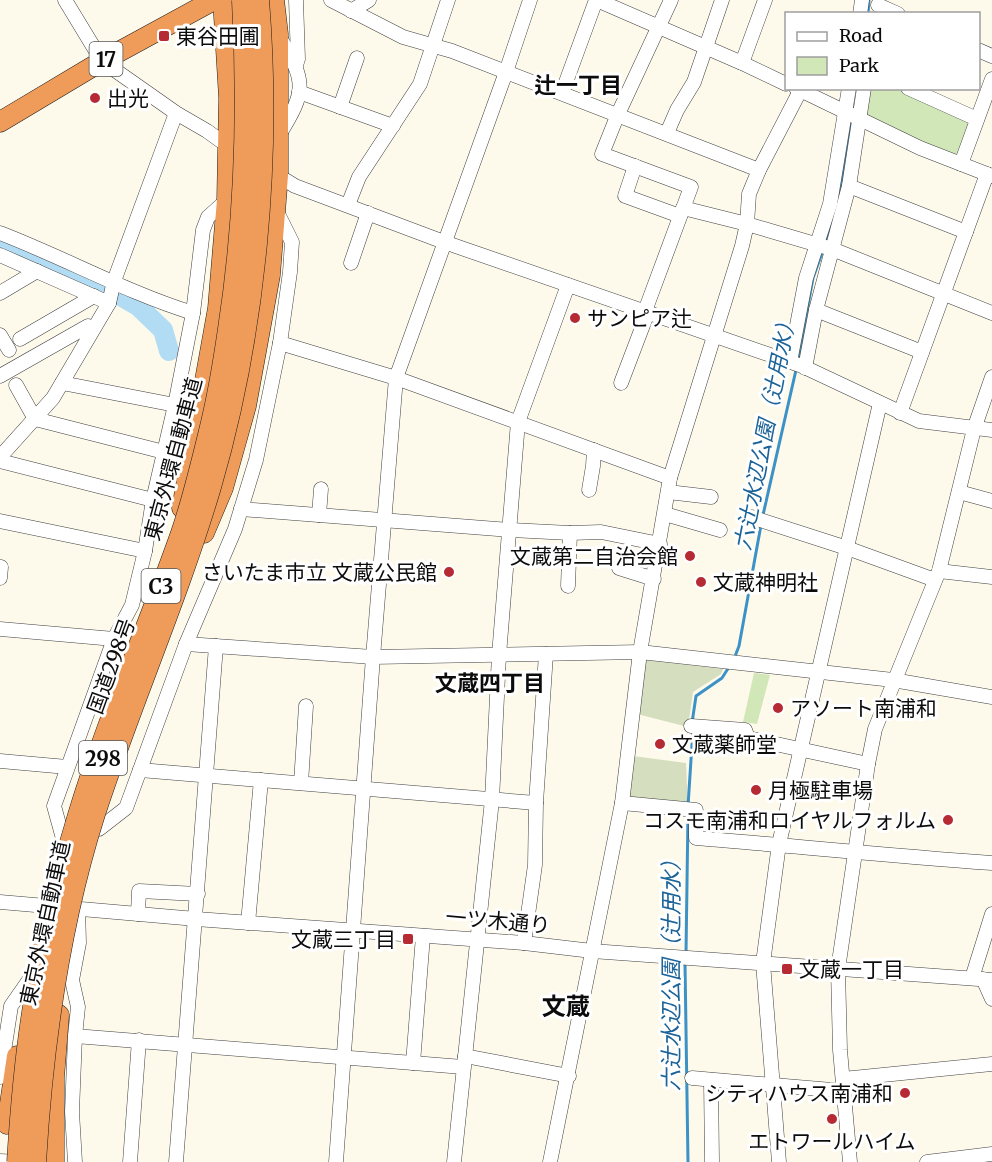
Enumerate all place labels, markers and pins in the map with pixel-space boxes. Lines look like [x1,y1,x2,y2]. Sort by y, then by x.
place label: 東谷田圃 [176,23,260,50]
marker: 東谷田圃 [157,29,171,43]
place label: 出光 [107,85,149,112]
marker: 出光 [88,91,102,105]
place label: サンピア辻 [587,305,692,332]
marker: サンピア辻 [568,311,582,325]
place label: 文蔵第二自治会館 [510,543,678,570]
marker: 文蔵第二自治会館 [683,549,697,563]
place label: さいたま市立 文蔵公民館 [202,559,437,586]
marker: さいたま市立 文蔵公民館 [442,565,456,579]
place label: 文蔵神明社 [713,569,818,596]
marker: 文蔵神明社 [694,575,708,589]
place label: アソート南浦和 [790,695,937,722]
marker: アソート南浦和 [771,701,785,715]
place label: 文蔵薬師堂 [672,731,777,758]
marker: 文蔵薬師堂 [653,737,667,751]
place label: 月極駐車場 [768,777,873,804]
marker: 月極駐車場 [749,783,763,797]
place label: コスモ南浦和ロイヤルフォルム [643,807,936,834]
marker: コスモ南浦和ロイヤルフォルム [941,813,955,827]
place label: 文蔵三丁目 [291,926,396,953]
marker: 文蔵三丁目 [401,932,415,946]
place label: 文蔵一丁目 [799,956,904,983]
marker: 文蔵一丁目 [780,962,794,976]
place label: シティハウス南浦和 [705,1080,893,1107]
marker: シティハウス南浦和 [898,1086,912,1100]
marker: エトワールハイム [825,1112,839,1126]
place label: エトワールハイム [748,1128,916,1155]

